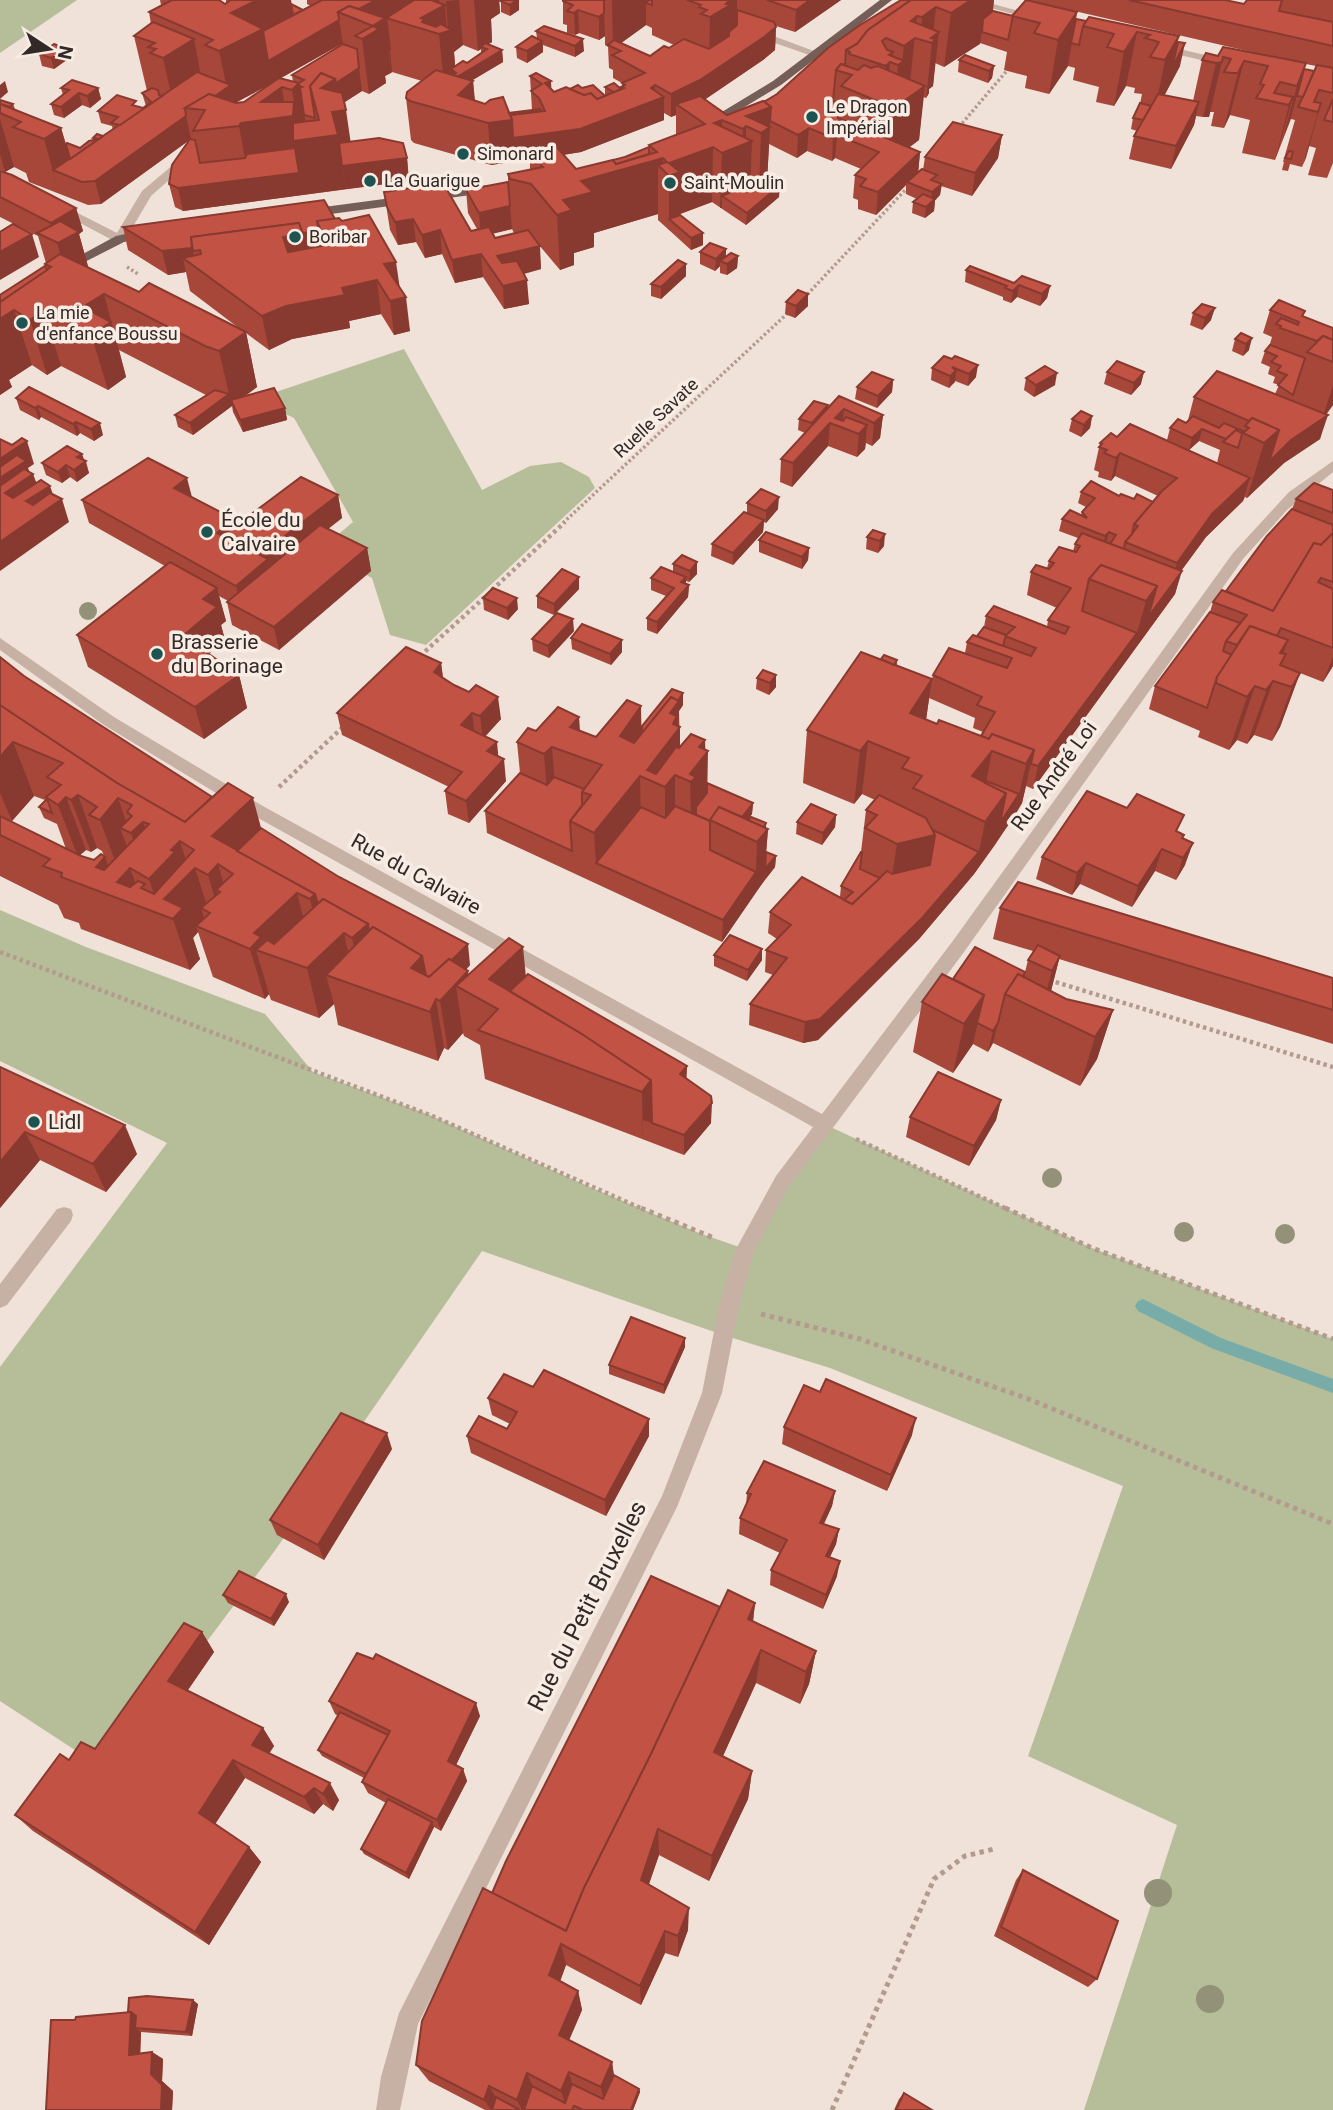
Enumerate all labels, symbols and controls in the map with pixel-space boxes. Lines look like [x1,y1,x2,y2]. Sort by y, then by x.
north arrow [14,14,84,84]
text: N [52,43,78,61]
place label: Le Dragon Impérial [826,96,907,138]
marker: Le Dragon Impérial [804,109,820,125]
place label: Simonard [477,143,554,164]
marker: Simonard [455,146,471,162]
place label: La Guarigue [384,170,480,191]
place label: Saint-Moulin [684,172,784,193]
marker: La Guarigue [362,173,378,189]
marker: Saint-Moulin [662,175,678,191]
place label: Boribar [309,226,367,247]
marker: Boribar [287,229,303,245]
place label: La mie d'enfance Boussu [36,302,178,344]
marker: La mie d'enfance Boussu [14,315,30,331]
street label: Ruelle Savate [609,373,702,462]
place label: École du Calvaire [221,508,301,556]
marker: École du Calvaire [199,524,215,540]
place label: Brasserie du Borinage [171,630,283,678]
marker: Brasserie du Borinage [149,646,165,662]
street label: Rue André Loi [1006,716,1102,836]
street label: Rue du Calvaire [347,829,485,919]
place label: Lidl [48,1110,81,1134]
marker: Lidl [26,1114,42,1130]
street label: Rue du Petit Bruxelles [522,1496,652,1716]

